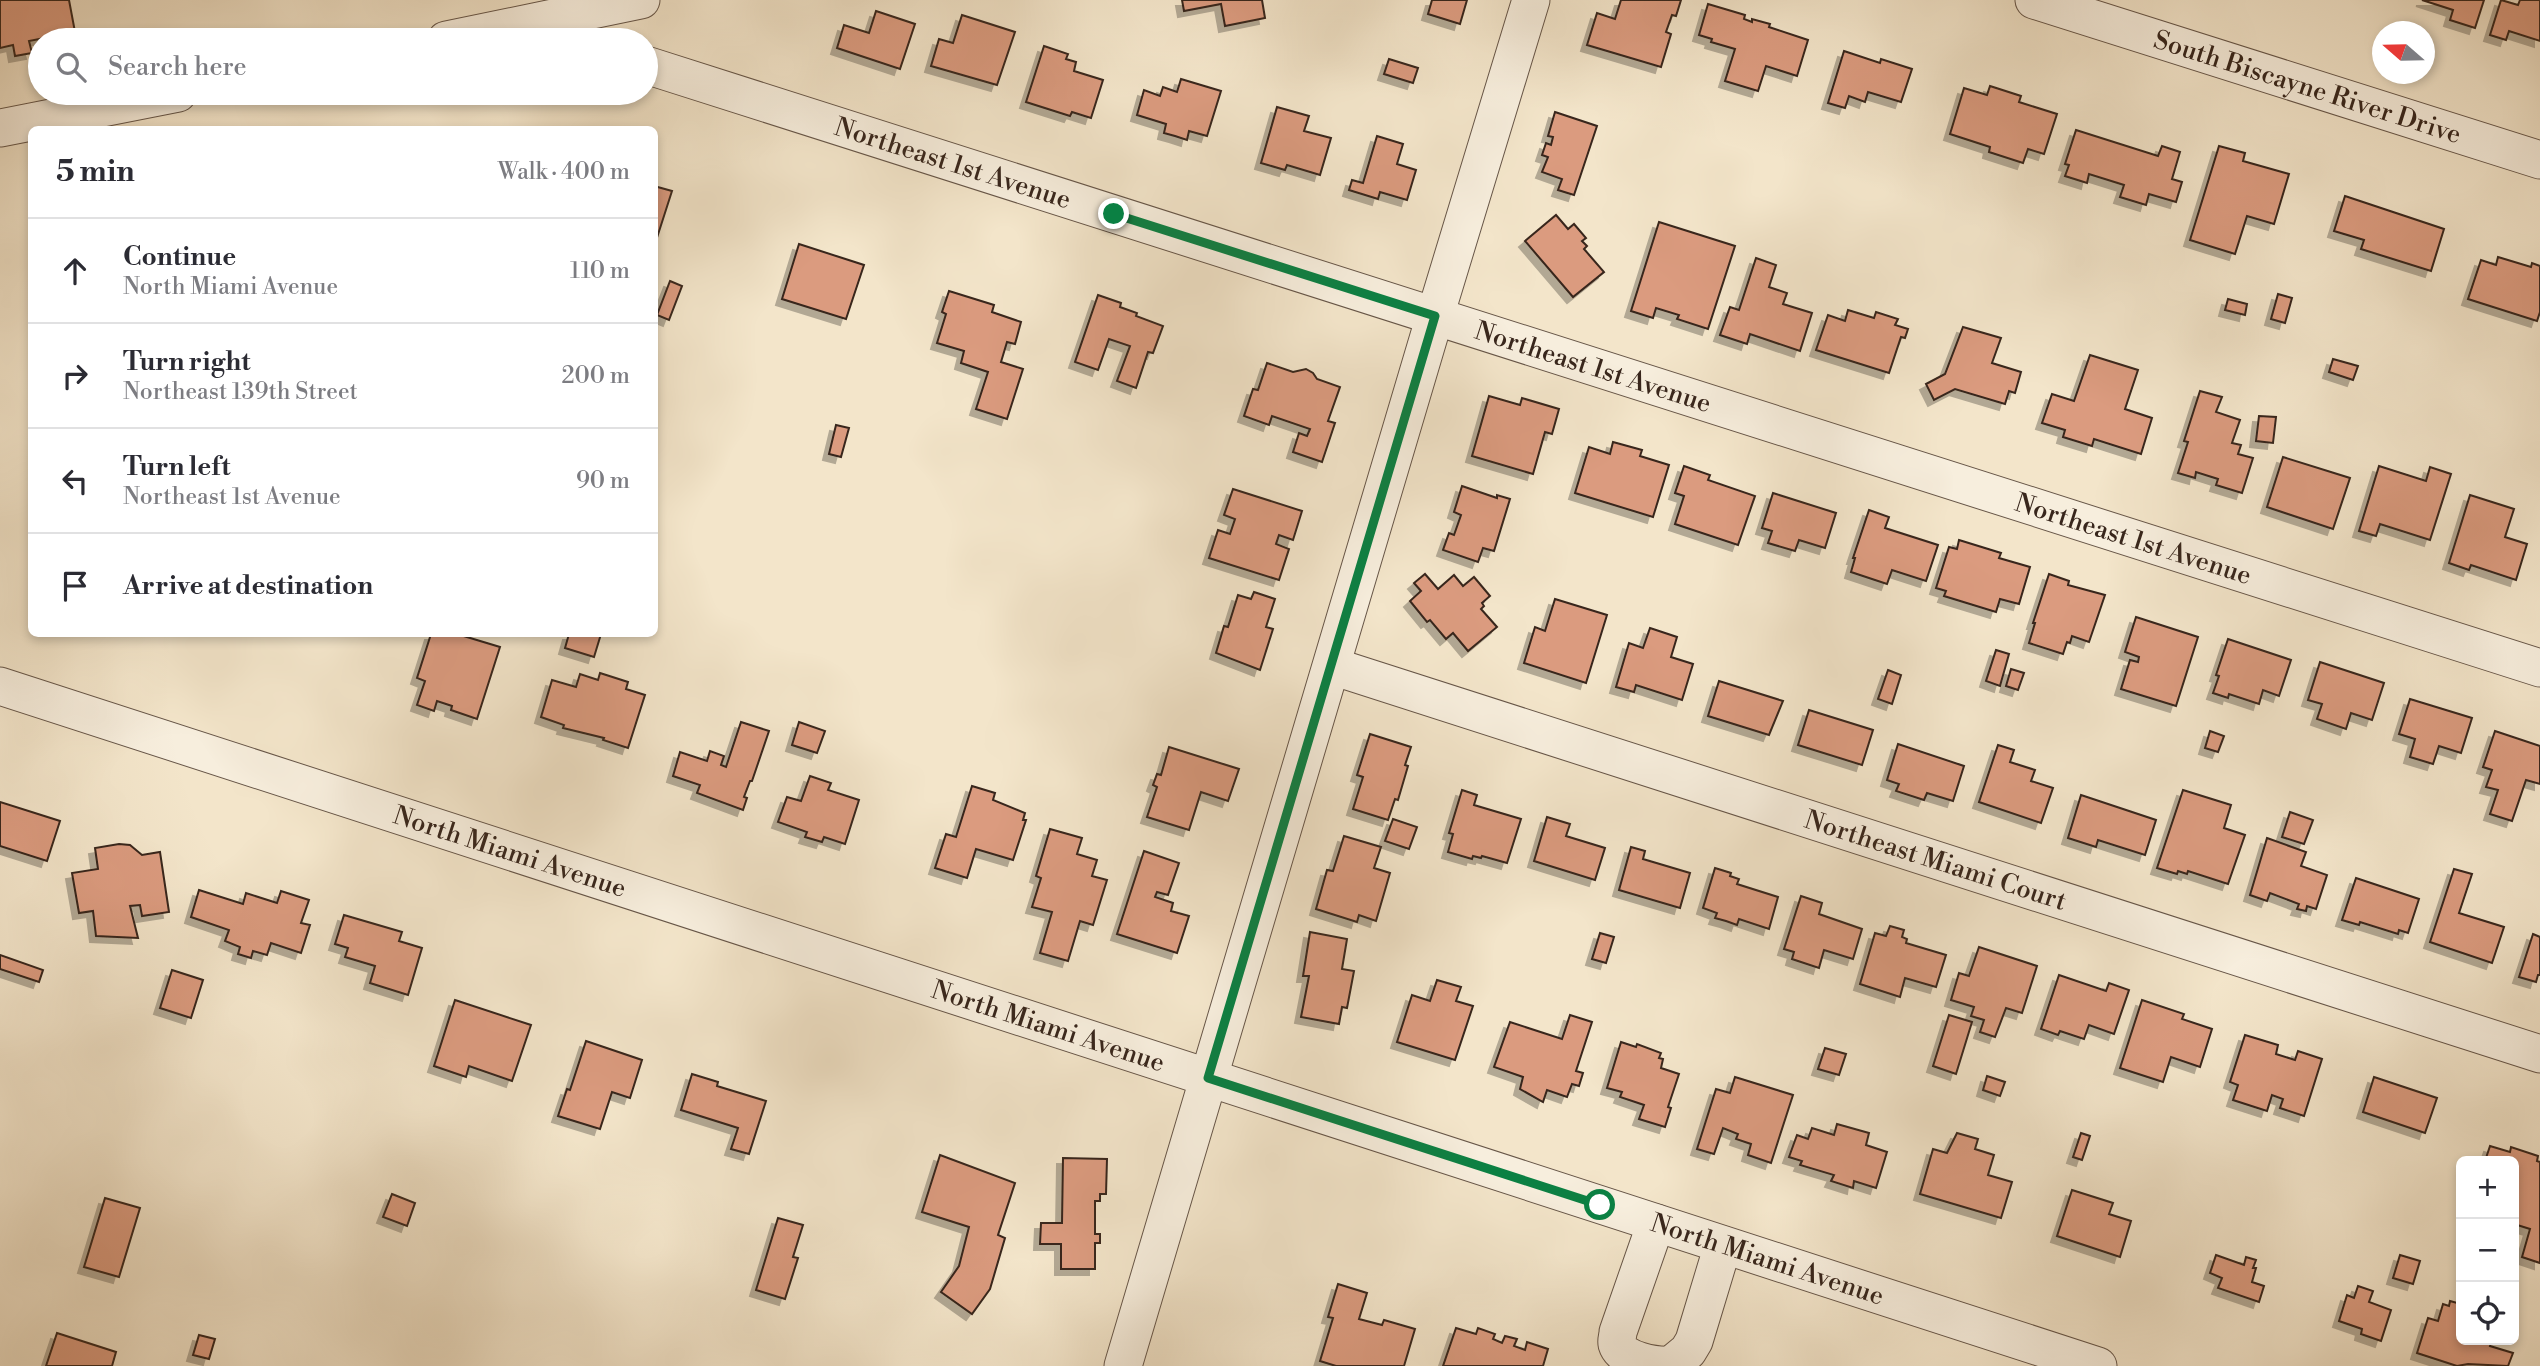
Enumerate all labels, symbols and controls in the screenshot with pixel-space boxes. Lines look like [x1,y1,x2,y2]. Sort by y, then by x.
north arrow [2372,21,2435,84]
street label: South Biscayne River Drive [2150,24,2465,151]
search box [28,28,658,105]
icon: search [52,48,90,86]
text: Search here [108,51,247,83]
street label: Northeast 1st Avenue [830,111,1075,216]
text: 5 min [56,153,135,191]
text: Walk · 400 m [498,158,630,186]
route end [1098,198,1129,229]
text: Continue [123,241,236,273]
icon: ahead [56,252,94,290]
text: 110 m [570,257,630,285]
text: North Miami Avenue [123,273,338,301]
street label: Northeast 1st Avenue [1471,315,1715,420]
text: Turn right [123,346,251,378]
icon: right [56,357,94,395]
text: 200 m [562,362,630,390]
text: Northeast 139th Street [123,378,358,406]
text: Turn left [123,451,231,483]
icon: left [56,462,94,500]
text: 90 m [576,467,630,495]
text: Northeast 1st Avenue [123,483,341,511]
street label: Northeast 1st Avenue [2011,487,2255,592]
icon: arrive [56,567,94,605]
text: Arrive at destination [123,570,373,602]
street label: North Miami Avenue [389,799,630,905]
street label: Northeast Miami Court [1800,804,2070,918]
street label: North Miami Avenue [927,974,1169,1079]
map controls [2456,1156,2519,1345]
button: + [2456,1156,2519,1219]
route start [1584,1189,1615,1220]
street label: North Miami Avenue [1647,1207,1888,1313]
button: − [2456,1219,2519,1282]
button: locate [2456,1282,2519,1345]

